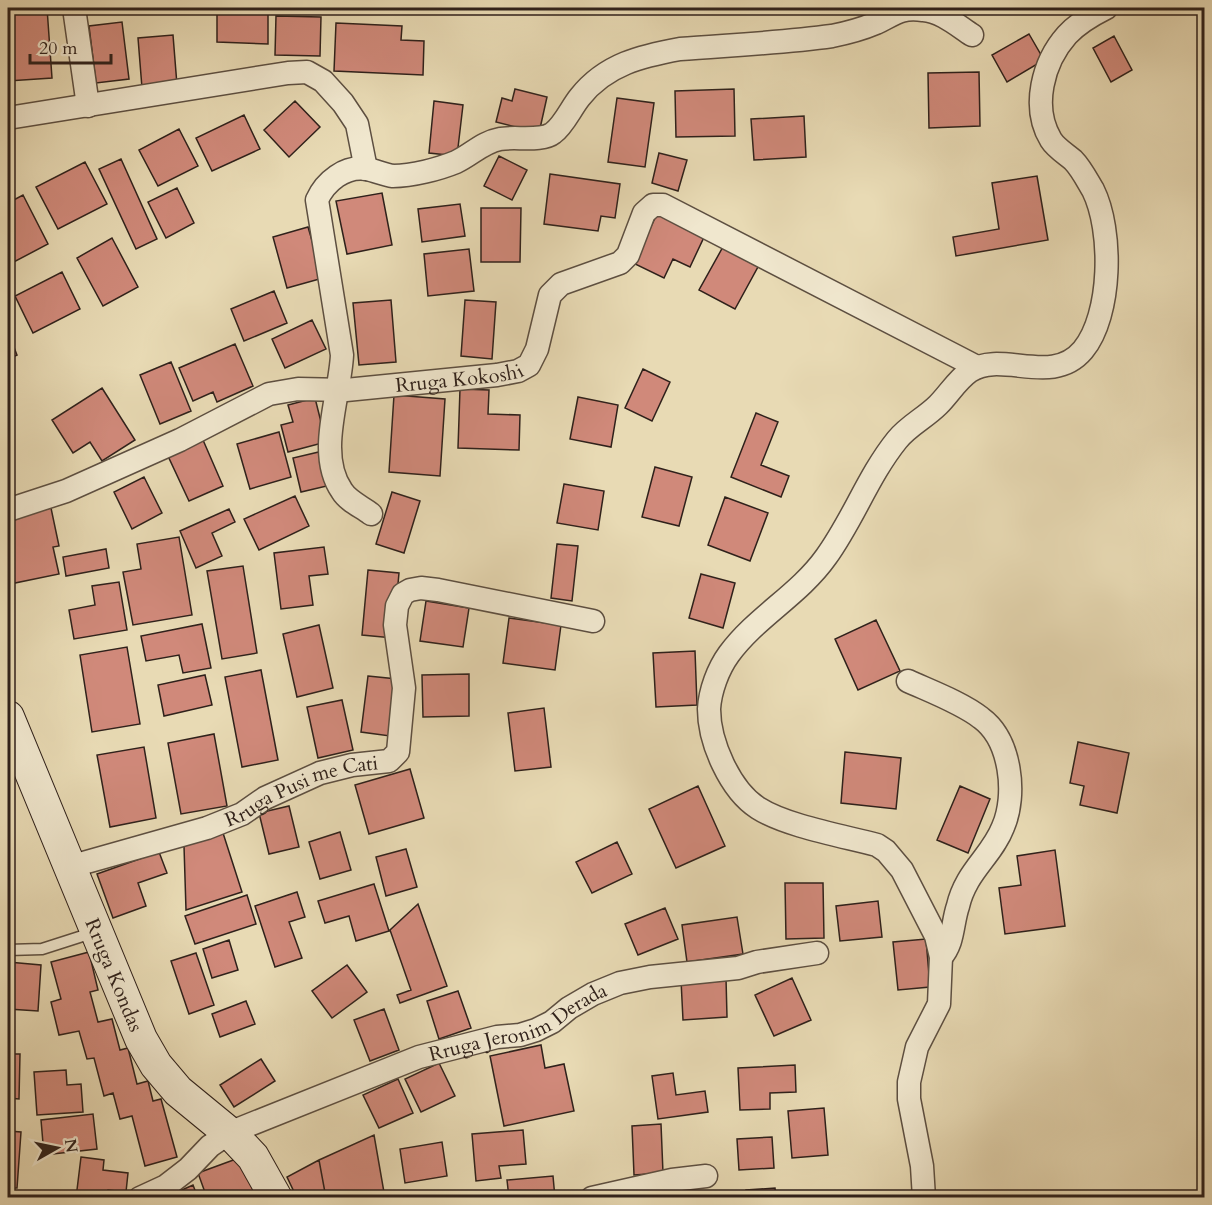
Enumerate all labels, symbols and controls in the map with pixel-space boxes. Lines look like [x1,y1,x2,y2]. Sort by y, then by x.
scale bar [30,27,111,65]
text: 20 m [39,36,78,61]
street label: Rruga Kokoshi [394,357,529,399]
street label: Rruga Pusi me Cati [221,749,380,834]
street label: Rruga Kondas [79,914,150,1036]
street label: Rruga Jeronim Derada [426,977,611,1068]
north arrow [27,1118,87,1178]
text: N [59,1137,83,1154]

